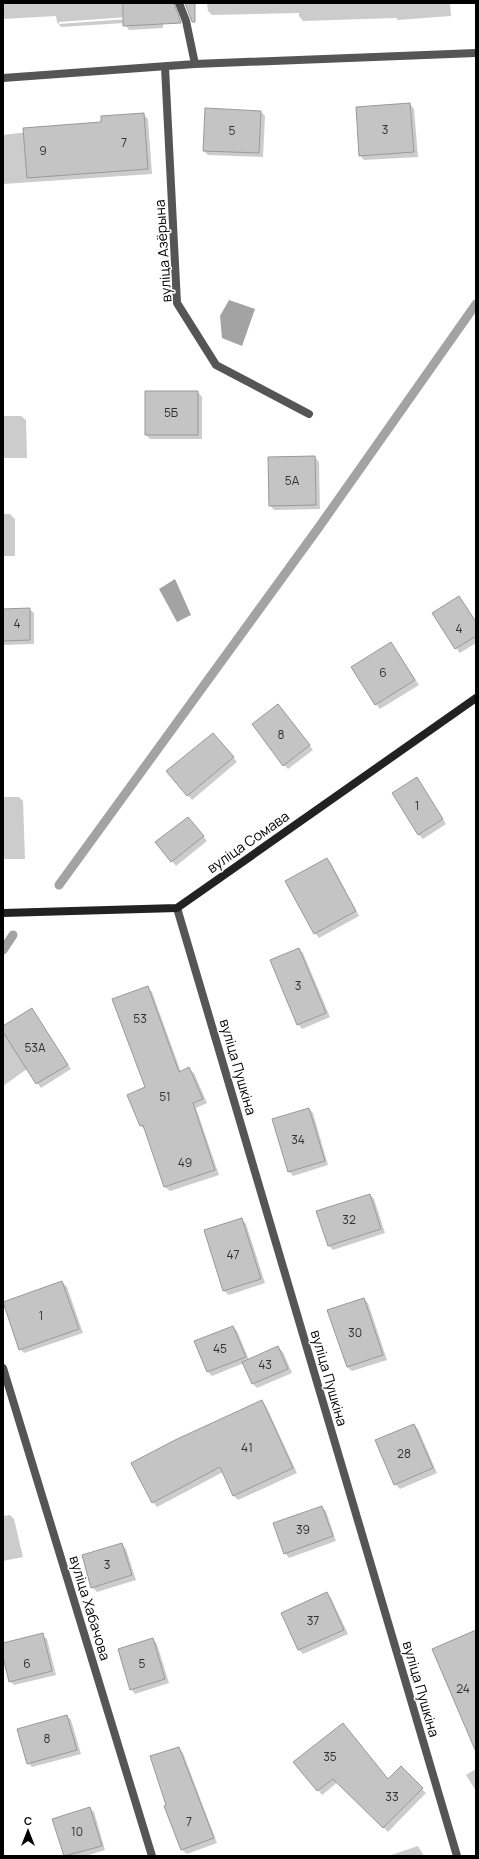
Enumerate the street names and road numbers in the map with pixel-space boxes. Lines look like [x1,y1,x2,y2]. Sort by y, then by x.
street label: вуліца Азёрына [149,199,176,303]
street label: вуліца Сомава [203,806,293,877]
street label: вуліца Пушкіна [216,1017,261,1117]
street label: вуліца Пушкіна [307,1328,352,1428]
street label: вуліца Хабачова [66,1553,115,1663]
street label: вуліца Пушкіна [399,1639,444,1739]

